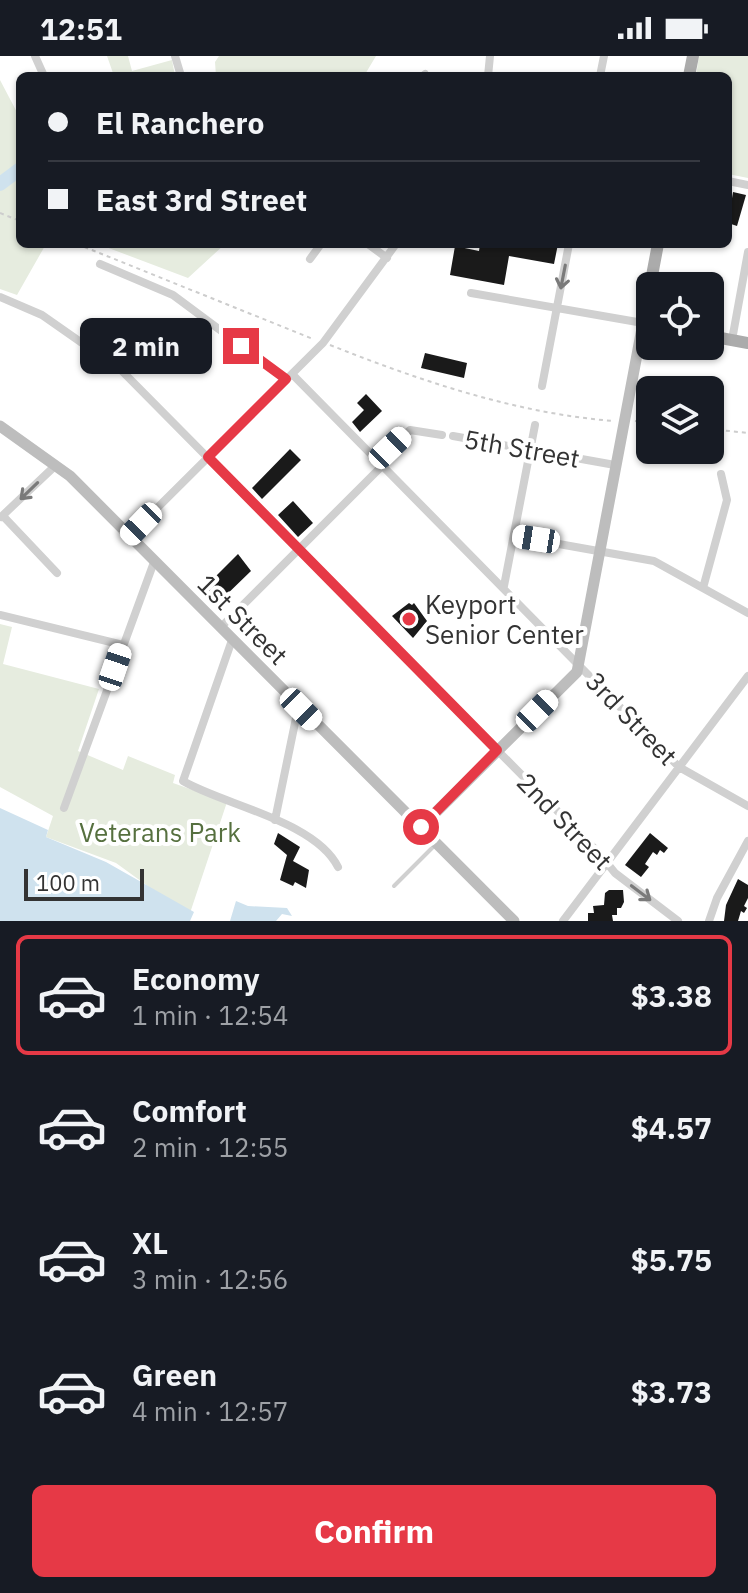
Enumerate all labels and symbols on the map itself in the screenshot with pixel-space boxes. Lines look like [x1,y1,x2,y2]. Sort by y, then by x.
one-way arrow [554,263,569,289]
callout: 2 min [81,318,213,374]
route end [223,328,259,364]
street label: 5th Street [461,421,583,475]
car [364,423,416,473]
one-way arrow [19,481,39,500]
car [116,498,166,550]
car [510,523,562,555]
street label: 1st Street [190,566,296,672]
place label: Keyport Senior Center [425,587,584,651]
marker: Keyport Senior Center [400,610,418,628]
car [96,640,134,694]
street label: 3rd Street [579,664,685,772]
car [276,684,326,734]
car [512,686,562,736]
street label: 2nd Street [510,765,620,877]
route start [403,809,439,845]
park label: Veterans Park [79,815,241,849]
scale bar [24,865,144,901]
one-way arrow [630,884,651,901]

